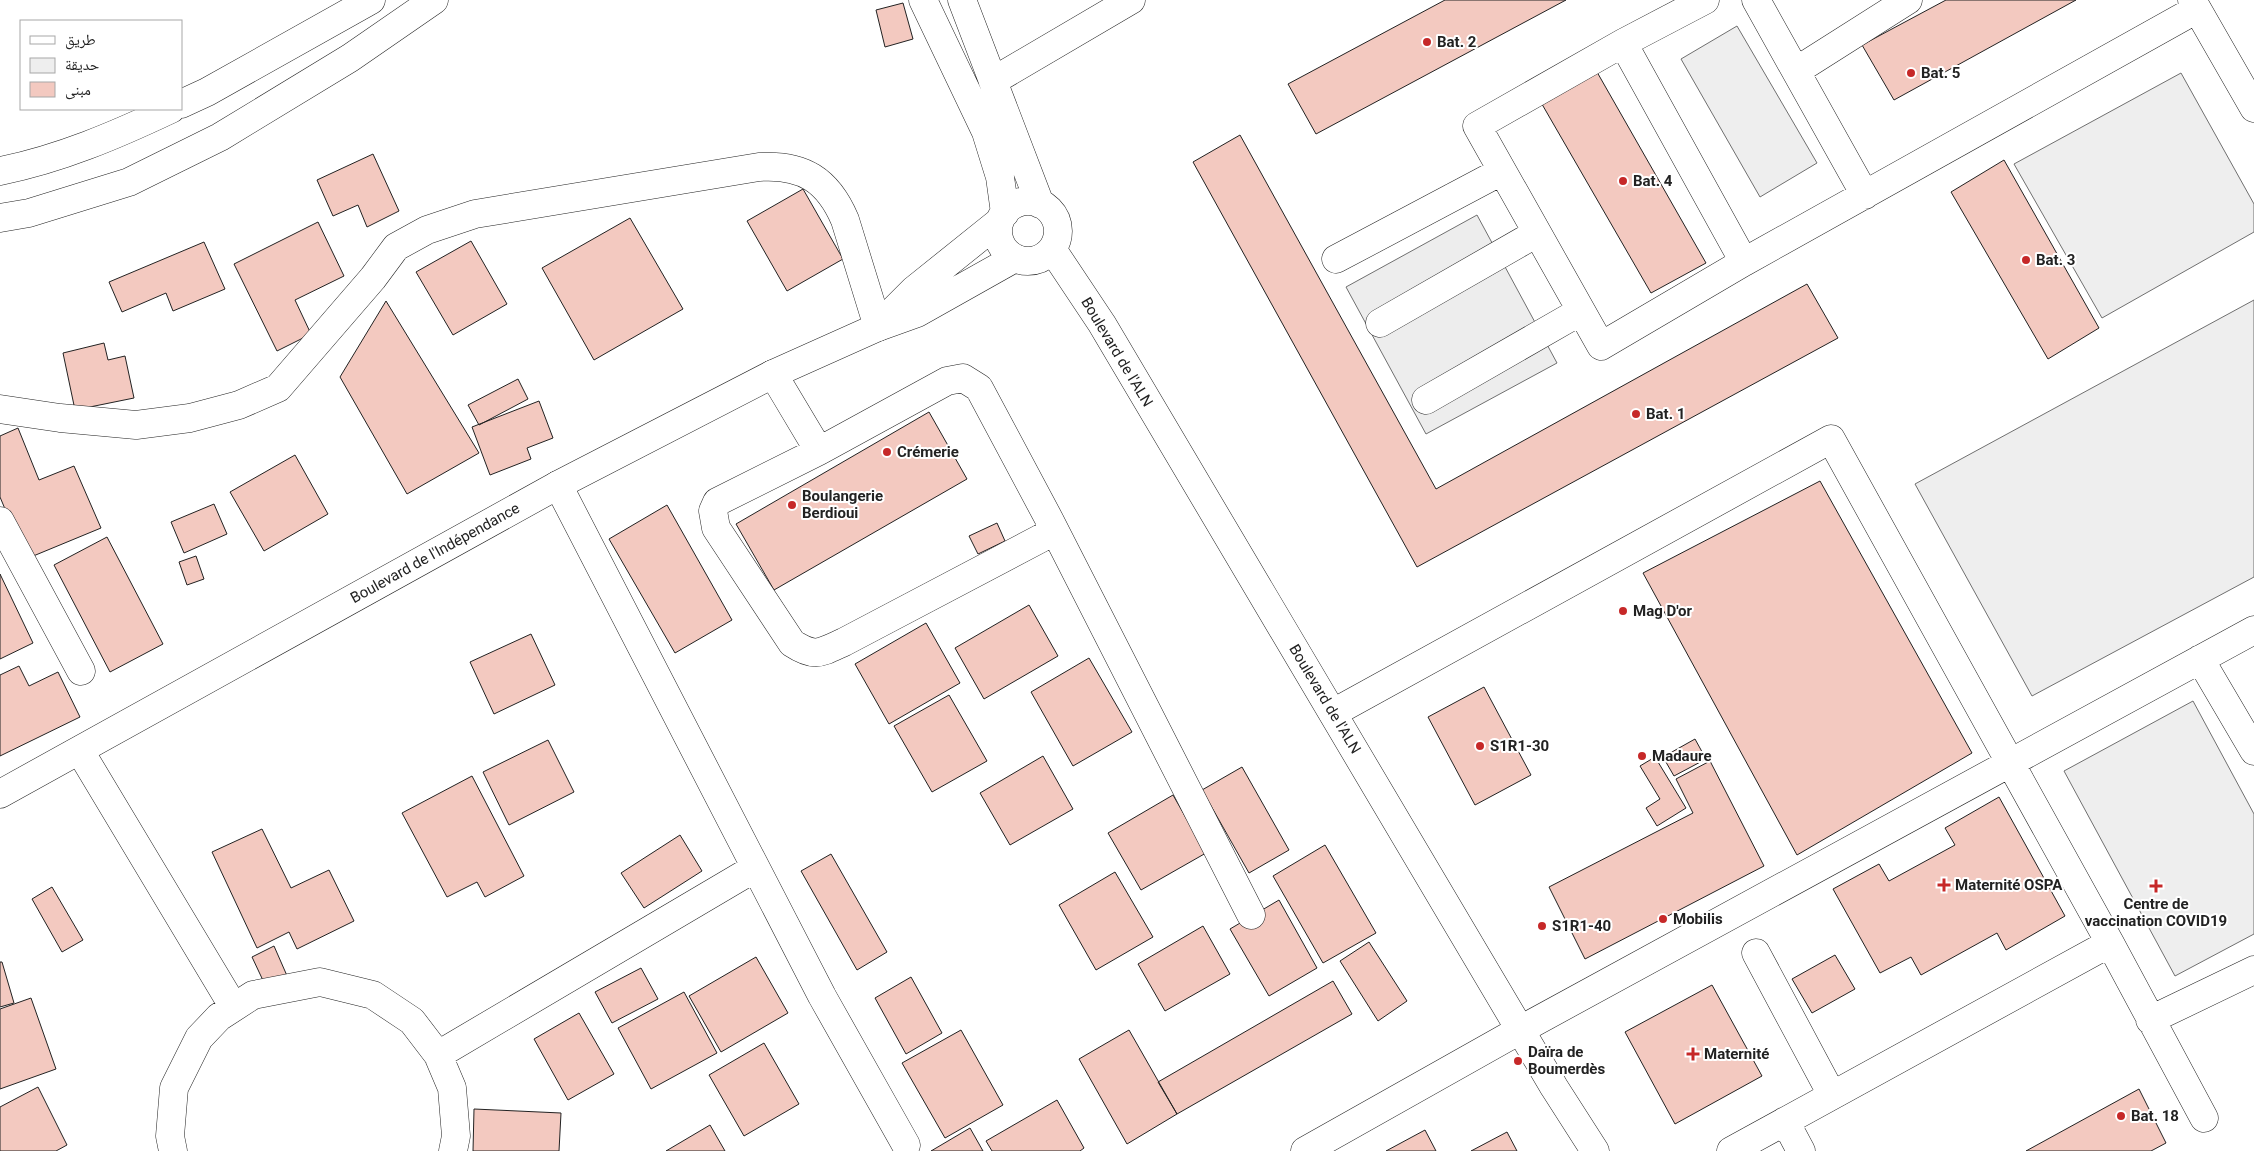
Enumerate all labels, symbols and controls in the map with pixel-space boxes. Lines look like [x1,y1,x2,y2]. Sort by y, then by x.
legend [20,20,182,110]
text: طريق [65,31,96,50]
place label: Bat. 2 [1437,33,1477,51]
marker: Bat. 2 [1421,36,1433,48]
text: حديقة [65,56,100,74]
place label: Bat. 5 [1921,64,1960,82]
marker: Bat. 5 [1905,67,1917,79]
text: مبنى [65,81,91,100]
place label: Bat. 4 [1633,172,1673,190]
marker: Bat. 4 [1617,175,1629,187]
place label: Bat. 3 [2036,251,2075,269]
marker: Bat. 3 [2020,254,2032,266]
street label: Boulevard de l'ALN [1077,294,1157,410]
place label: Bat. 1 [1646,405,1685,423]
marker: Bat. 1 [1630,408,1642,420]
place label: Crémerie [897,443,959,461]
marker: Crémerie [881,446,893,458]
place label: Boulangerie Berdioui [802,487,883,522]
street label: Boulevard de l'Indépendance [347,499,523,607]
marker: Boulangerie Berdioui [786,499,798,511]
place label: Mag D'or [1633,602,1692,620]
marker: Mag D'or [1617,605,1629,617]
street label: Boulevard de l'ALN [1285,641,1365,757]
place label: S1R1-30 [1490,737,1549,755]
marker: S1R1-30 [1474,740,1486,752]
place label: Madaure [1652,747,1712,765]
marker: Madaure [1636,750,1648,762]
place label: Maternité OSPA [1955,876,2063,894]
marker: Maternité OSPA [1937,878,1951,892]
marker: Centre de vaccination COVID19 [2149,879,2163,893]
place label: Centre de vaccination COVID19 [2085,895,2227,930]
place label: Mobilis [1673,910,1723,928]
marker: Mobilis [1657,913,1669,925]
place label: S1R1-40 [1552,917,1611,935]
marker: S1R1-40 [1536,920,1548,932]
place label: Daïra de Boumerdès [1528,1043,1605,1078]
place label: Maternité [1704,1045,1769,1063]
marker: Maternité [1686,1047,1700,1061]
marker: Daïra de Boumerdès [1512,1055,1524,1067]
place label: Bat. 18 [2131,1107,2179,1125]
marker: Bat. 18 [2115,1110,2127,1122]

